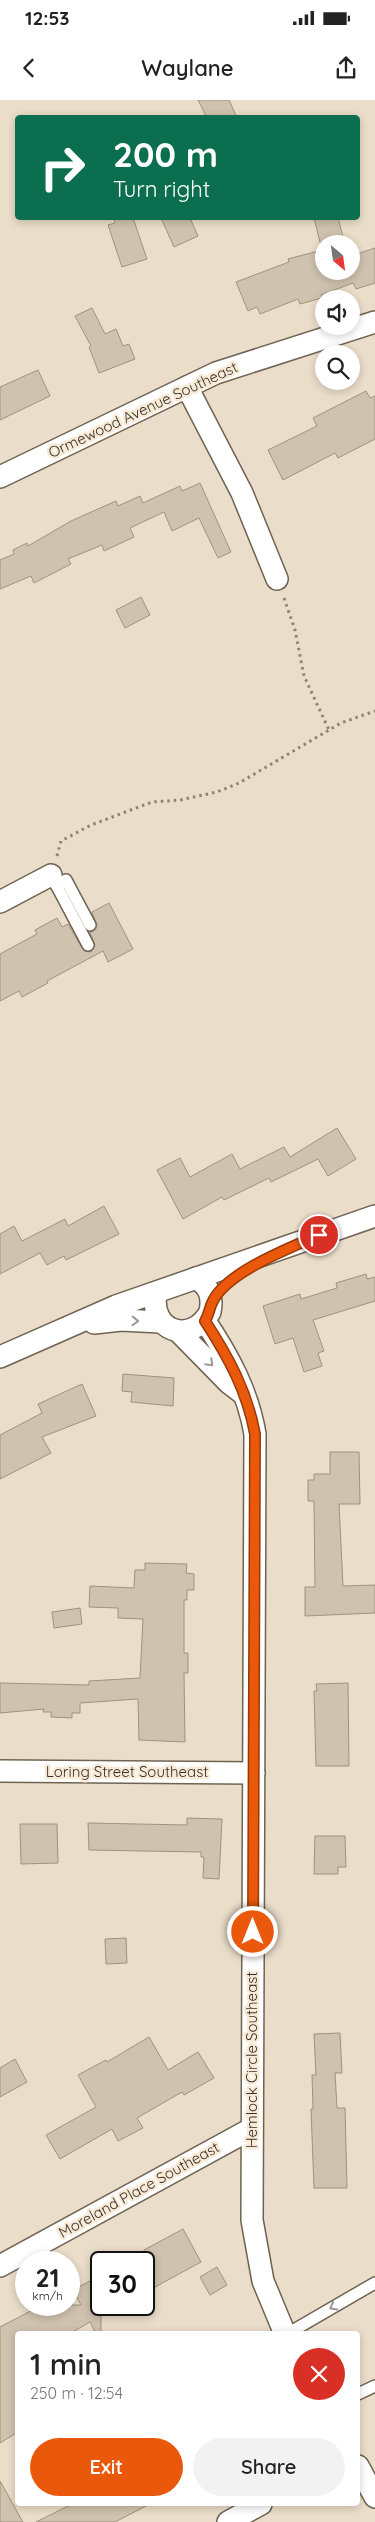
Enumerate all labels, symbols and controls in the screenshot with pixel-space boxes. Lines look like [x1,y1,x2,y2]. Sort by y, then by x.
text: 12:53 [25,6,70,30]
icon: back [15,54,43,82]
text: Waylane [141,54,234,82]
icon: share [332,54,360,82]
text: 200 m [113,132,218,176]
icon: right [30,135,95,200]
text: Turn right [113,175,210,203]
north arrow [315,235,360,280]
map controls [315,235,360,390]
button: sound [315,290,360,335]
button: search [315,345,360,390]
street label: Ormewood Avenue Southeast [45,357,241,462]
pin [298,1214,340,1256]
icon: arrive [305,1221,333,1249]
one-way arrow [131,1315,139,1326]
one-way arrow [204,1357,213,1366]
street label: Loring Street Southeast [46,1762,208,1781]
position arrow [226,1905,278,1957]
street label: Hemlock Circle Southeast [242,1972,261,2148]
street label: Moreland Place Southeast [55,2137,223,2242]
speed limit sign: 30 [90,2251,155,2316]
text: 21 [36,2262,59,2293]
text: km/h [32,2288,63,2303]
one-way arrow [329,2301,338,2311]
text: 1 min [30,2345,102,2383]
button: close [293,2348,345,2400]
text: 250 m · 12:54 [30,2383,123,2403]
button: Exit [30,2438,183,2496]
button: Share [193,2438,345,2496]

